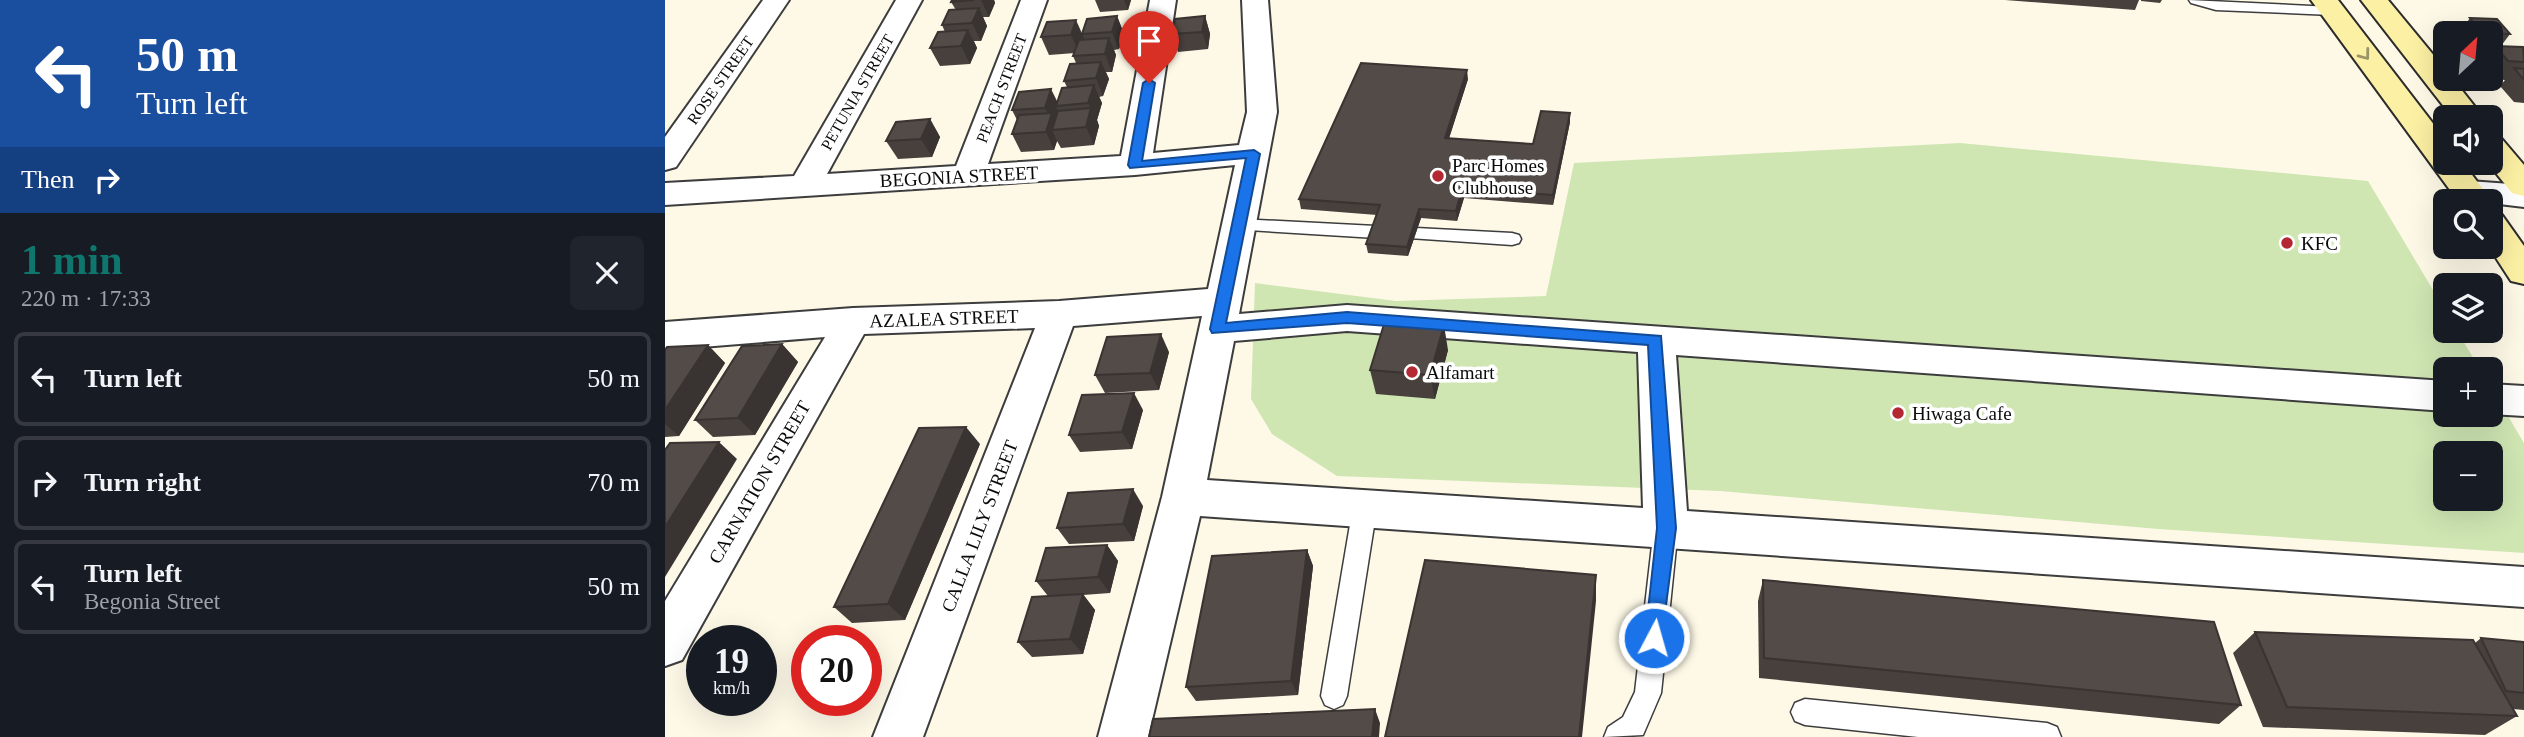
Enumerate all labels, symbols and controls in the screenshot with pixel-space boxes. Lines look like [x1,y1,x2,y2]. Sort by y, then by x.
pin [1119,11,1179,83]
north arrow [2433,21,2503,91]
map controls [2433,21,2503,511]
icon: arrive [1130,22,1168,60]
text: 50 m [136,27,238,82]
icon: left [21,28,112,119]
street label: PETUNIA STREET [818,31,897,153]
street label: PEACH STREET [973,31,1030,145]
street label: ROSE STREET [684,33,757,128]
one-way arrow [2357,47,2370,60]
text: Turn left [136,85,248,121]
button: sound [2433,105,2503,175]
place label: Parc Homes Clubhouse [1452,155,1544,198]
icon: right [88,161,126,199]
street label: BEGONIA STREET [879,162,1039,191]
text: Then [21,165,74,194]
marker: Parc Homes Clubhouse [1430,168,1446,184]
button: search [2433,189,2503,259]
place label: KFC [2301,233,2338,254]
marker: KFC [2279,235,2295,251]
button: close [570,236,644,310]
text: 1 min [21,237,123,283]
button: layers [2433,273,2503,343]
text: 220 m · 17:33 [21,286,151,311]
street label: AZALEA STREET [869,305,1019,332]
button: + [2433,357,2503,427]
icon: left [25,360,63,398]
place label: Alfamart [1426,362,1495,383]
text: Turn left [84,364,182,393]
text: 50 m [587,364,640,393]
marker: Alfamart [1404,364,1420,380]
street label: CARNATION STREET [704,397,815,567]
place label: Hiwaga Cafe [1912,403,2012,424]
marker: Hiwaga Cafe [1890,405,1906,421]
street label: CALLA LILY STREET [937,437,1022,615]
button: − [2433,441,2503,511]
icon: right [25,464,63,502]
text: Turn right [84,468,201,497]
text: 70 m [587,468,640,497]
text: Turn left [84,559,182,588]
icon: left [25,568,63,606]
text: 50 m [587,572,640,601]
text: Begonia Street [84,589,220,614]
position arrow [1617,601,1691,675]
speed limit sign: 20 [791,625,882,716]
text: 19 [714,642,749,681]
text: km/h [713,678,750,698]

